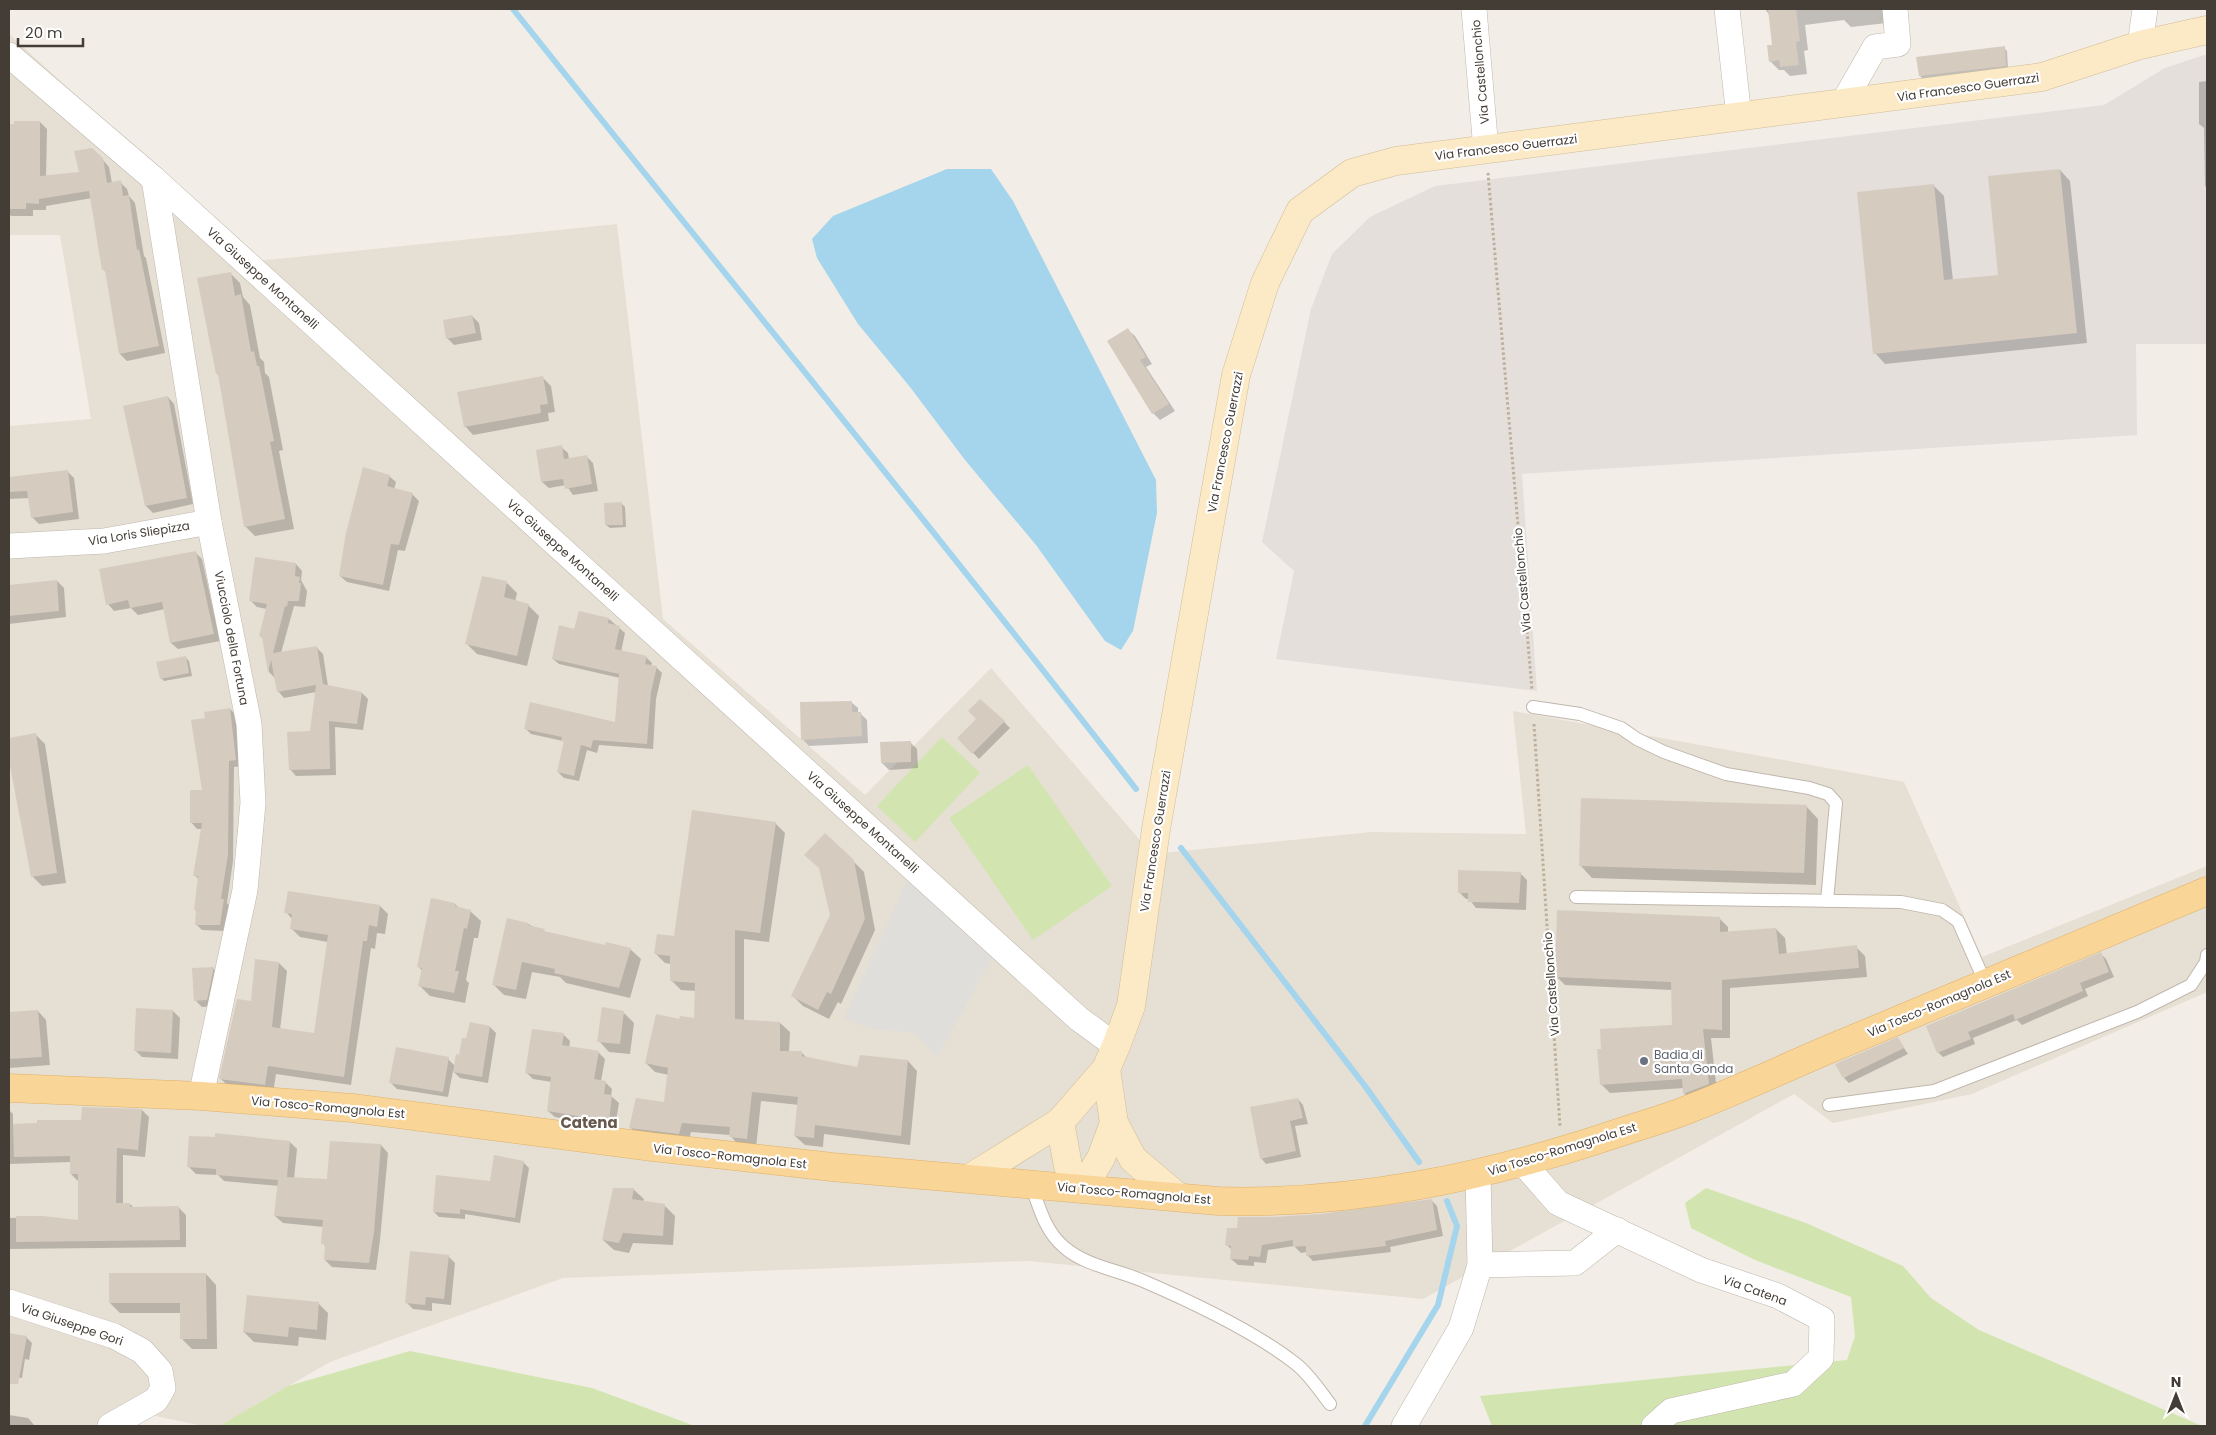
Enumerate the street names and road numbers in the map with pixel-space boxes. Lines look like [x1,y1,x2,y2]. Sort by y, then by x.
street label: Via Castellonchio [1467,19,1493,125]
street label: Via Francesco Guerrazzi [1896,69,2040,105]
street label: Via Francesco Guerrazzi [1434,130,1578,164]
street label: Via Giuseppe Montanelli [203,223,323,333]
street label: Via Francesco Guerrazzi [1203,370,1247,514]
street label: Via Giuseppe Montanelli [503,495,623,605]
street label: Via Loris Sliepizza [87,517,191,549]
street label: Via Castellonchio [1509,527,1535,633]
street label: Viucciolo della Fortuna [211,569,253,707]
street label: Via Giuseppe Montanelli [803,767,923,877]
street label: Via Francesco Guerrazzi [1135,769,1175,913]
street label: Via Castellonchio [1539,931,1563,1037]
street label: Via Tosco-Romagnola Est [1865,965,2013,1041]
street label: Via Tosco-Romagnola Est [250,1092,406,1122]
street label: Via Tosco-Romagnola Est [1486,1118,1638,1180]
street label: Via Tosco-Romagnola Est [652,1139,808,1173]
street label: Via Tosco-Romagnola Est [1056,1178,1212,1208]
street label: Via Catena [1720,1270,1790,1310]
street label: Via Giuseppe Gori [18,1298,126,1350]

